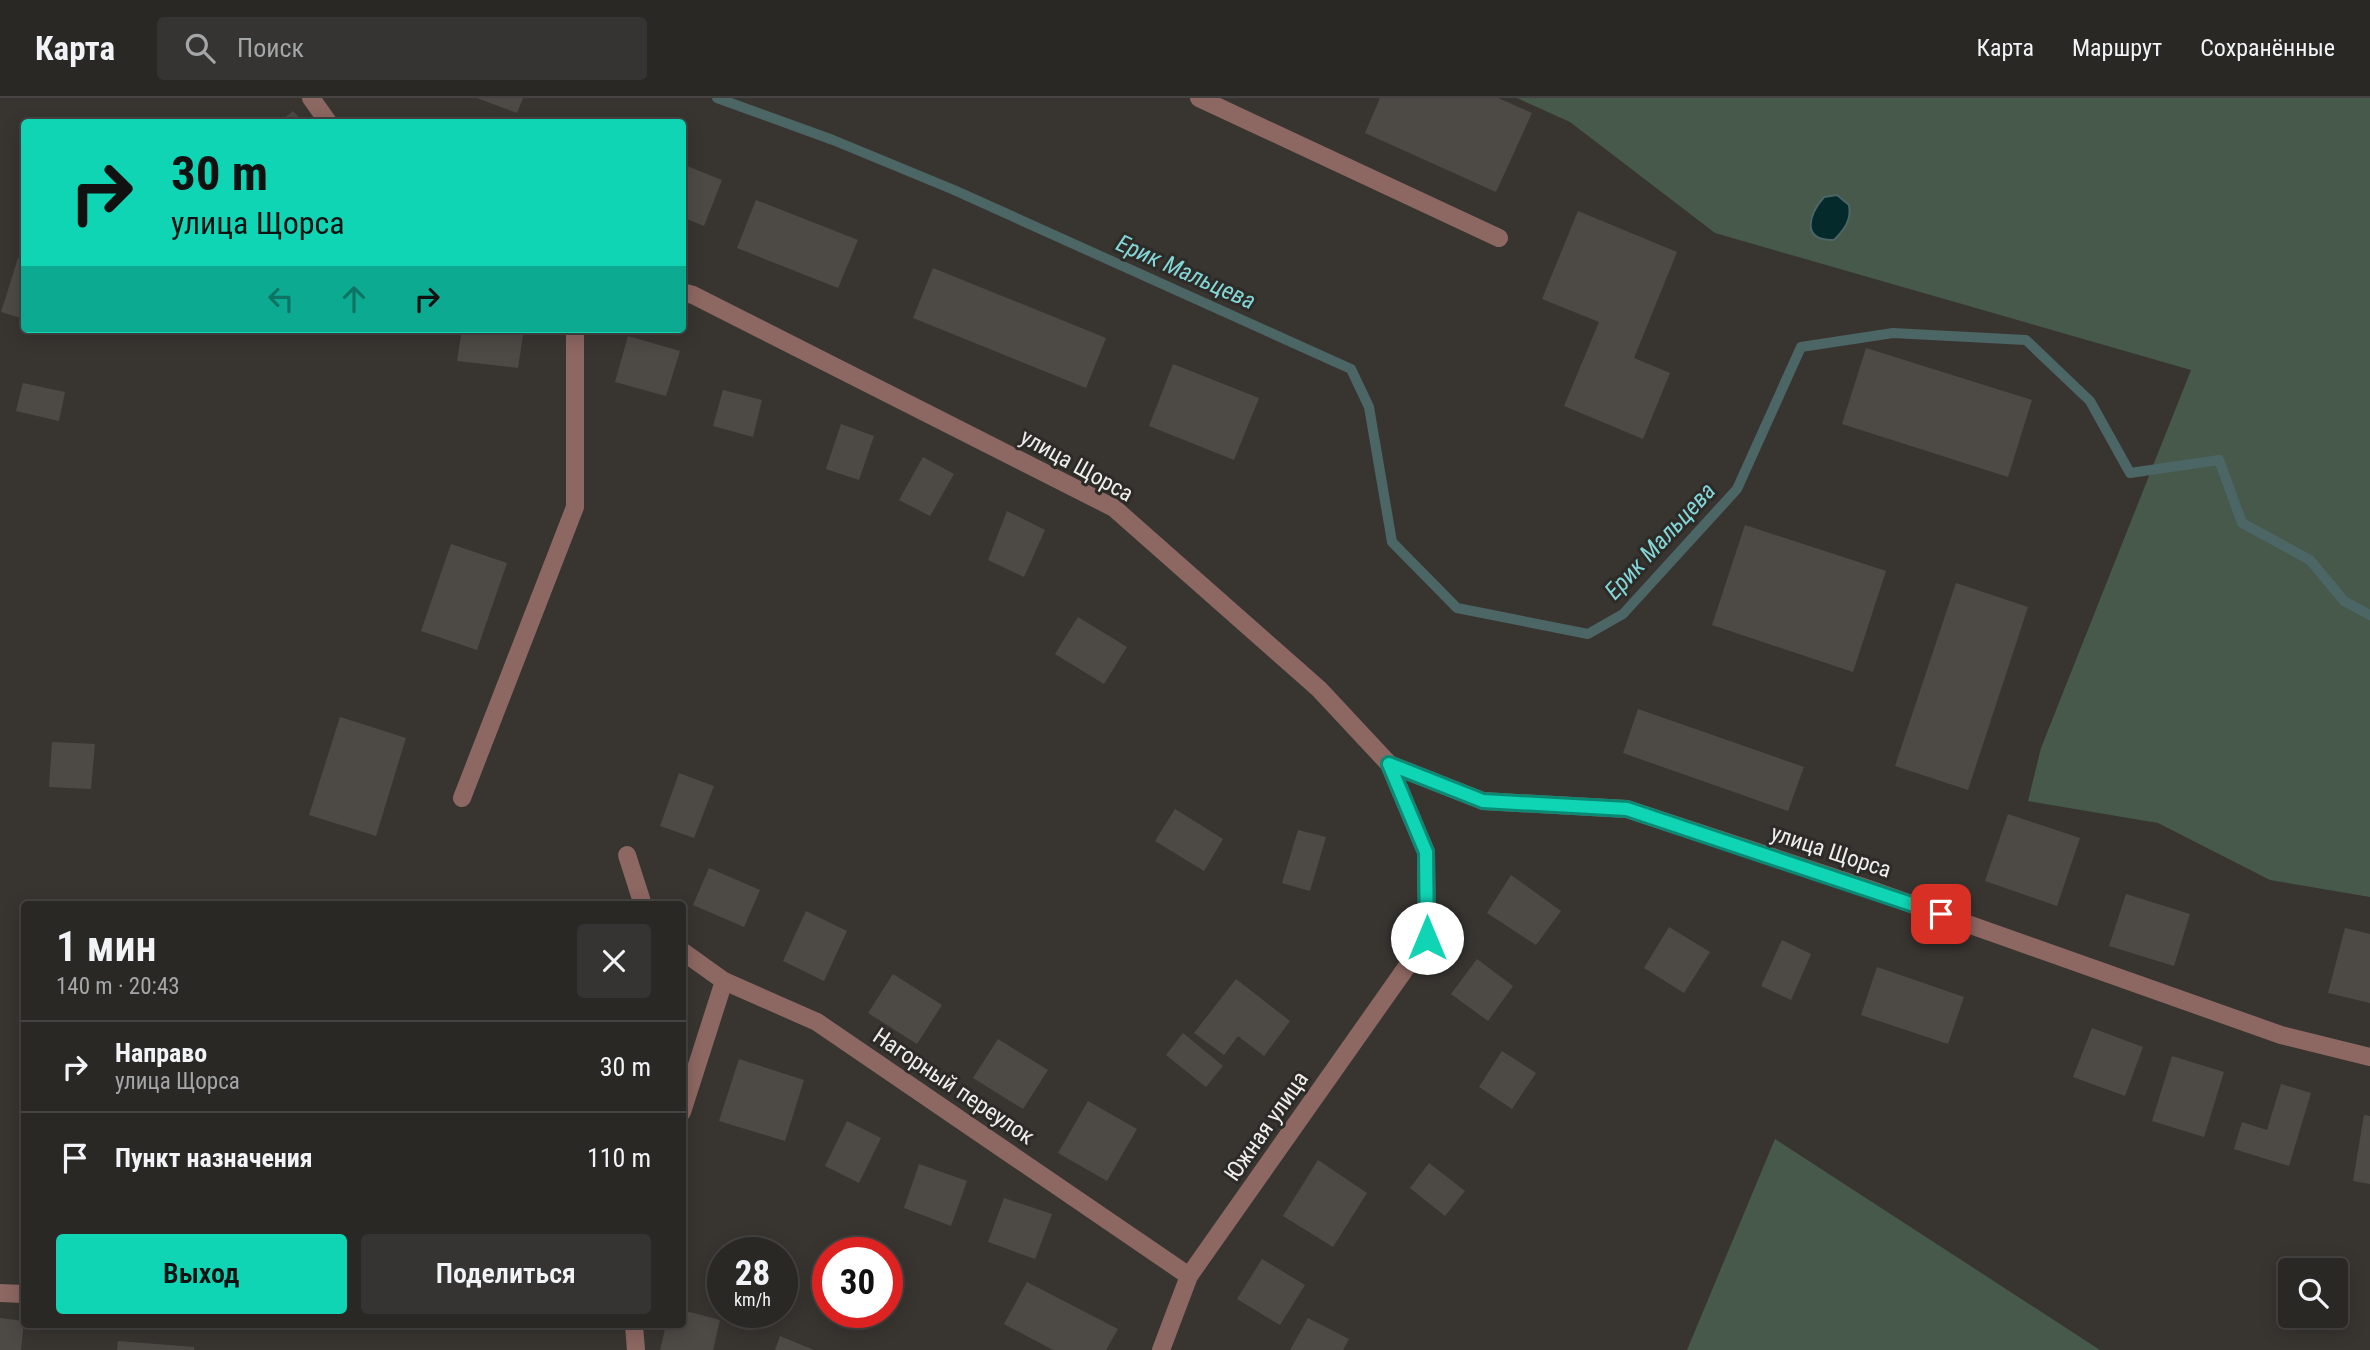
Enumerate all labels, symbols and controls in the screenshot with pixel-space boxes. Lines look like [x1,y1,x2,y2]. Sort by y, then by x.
search box [157,17,647,80]
text: Карта [35,29,115,68]
icon: search [181,29,219,67]
text: Поиск [237,33,304,63]
text: Карта [1977,34,2034,62]
text: Маршрут [2072,34,2162,62]
text: Сохранённые [2200,34,2335,62]
text: 30 m [171,145,268,202]
icon: right [56,147,147,238]
text: улица Щорса [171,204,345,242]
water label: Ерик Мальцева [1112,229,1260,315]
icon: left [262,280,300,318]
icon: ahead [335,280,373,318]
icon: right [408,280,446,318]
street label: улица Щорса [1016,423,1138,508]
water label: Ерик Мальцева [1599,477,1721,605]
street label: улица Щорса [1767,819,1894,884]
pin [1911,884,1971,944]
icon: arrive [1922,895,1960,933]
position arrow [1390,901,1464,975]
text: 1 мин [56,922,157,971]
button: close [577,924,651,998]
text: 140 m · 20:43 [56,973,180,1000]
street label: Нагорный переулок [868,1022,1040,1150]
text: Направо [115,1038,207,1068]
icon: right [56,1048,94,1086]
text: 30 m [600,1052,651,1082]
street label: Южная улица [1219,1066,1314,1186]
text: улица Щорса [115,1068,240,1095]
icon: arrive [56,1139,94,1177]
text: Пункт назначения [115,1143,313,1173]
text: 110 m [587,1143,651,1173]
button: Выход [56,1234,347,1314]
button: Поделиться [361,1234,651,1314]
speed limit sign: 30 [812,1237,903,1328]
text: 28 [735,1253,770,1294]
map controls [2278,1258,2348,1328]
button: search [2278,1258,2348,1328]
text: km/h [734,1289,771,1310]

